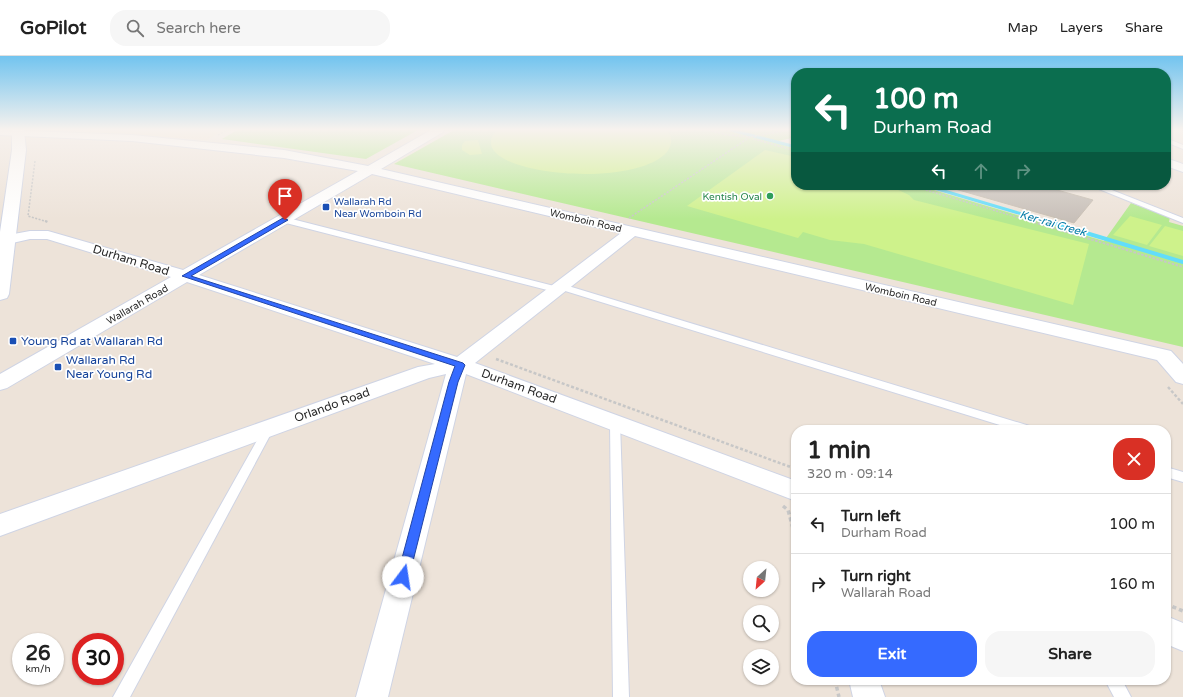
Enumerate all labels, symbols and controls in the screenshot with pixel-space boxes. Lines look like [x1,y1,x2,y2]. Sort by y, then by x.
search box [110,10,390,46]
text: GoPilot [20,17,86,39]
icon: search [124,17,146,39]
text: Search here [156,19,241,37]
text: Map [1008,19,1038,36]
text: Layers [1060,19,1103,36]
text: Share [1125,19,1163,36]
text: 100 m [873,82,959,116]
icon: left [807,84,859,136]
text: Durham Road [873,116,992,138]
icon: left [928,160,950,182]
icon: ahead [970,160,992,182]
icon: right [1012,160,1034,182]
pin [268,179,302,220]
icon: arrive [274,185,296,207]
place label: Kentish Oval [702,191,762,203]
marker: Kentish Oval [765,191,775,201]
place label: Wallarah Rd Near Womboin Rd [334,196,422,220]
marker: Wallarah Rd Near Womboin Rd [321,202,331,212]
street label: Womboin Road [549,207,623,235]
water label: Ker-rai Creek [1018,208,1088,239]
street label: Durham Road [91,242,171,278]
street label: Womboin Road [864,281,938,309]
street label: Wallarah Road [105,282,170,327]
place label: Young Rd at Wallarah Rd [21,334,163,348]
marker: Young Rd at Wallarah Rd [8,336,18,346]
place label: Wallarah Rd Near Young Rd [66,353,152,381]
marker: Wallarah Rd Near Young Rd [53,362,63,372]
street label: Durham Road [479,366,559,406]
street label: Orlando Road [292,385,372,425]
text: 1 min [807,436,871,465]
button: close [1113,438,1155,480]
text: 320 m · 09:14 [807,466,893,482]
text: Turn left [841,507,901,525]
icon: left [807,513,829,535]
text: 100 m [1109,515,1155,533]
text: Durham Road [841,525,927,541]
position arrow [382,556,424,598]
north arrow [743,561,779,597]
map controls [743,561,779,685]
text: Turn right [841,567,911,585]
icon: right [807,573,829,595]
text: 160 m [1109,575,1155,593]
text: Wallarah Road [841,585,931,601]
button: search [743,605,779,641]
button: Exit [807,631,977,677]
button: Share [985,631,1155,677]
speed limit sign: 30 [72,633,124,685]
text: 26 [25,642,51,666]
button: layers [743,649,779,685]
text: km/h [25,663,51,675]

